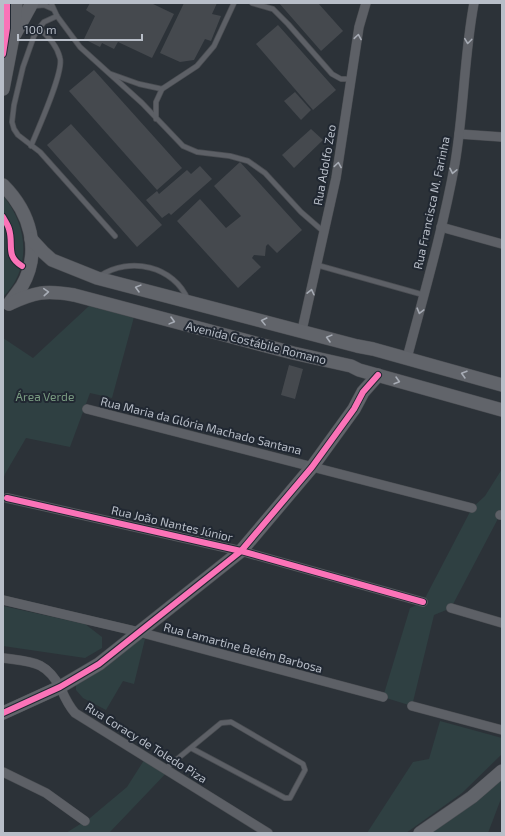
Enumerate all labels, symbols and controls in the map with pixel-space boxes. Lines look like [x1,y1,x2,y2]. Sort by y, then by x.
scale bar [18,16,142,42]
text: 100 m [24,22,56,36]
one-way arrow [353,34,362,40]
one-way arrow [464,38,473,45]
street label: Rua Adolfo Zeo [310,123,338,206]
street label: Rua Francisca M. Farinha [410,135,452,270]
one-way arrow [333,162,342,168]
one-way arrow [450,167,458,174]
one-way arrow [135,285,141,293]
one-way arrow [43,288,49,297]
one-way arrow [306,289,314,296]
one-way arrow [416,307,425,314]
one-way arrow [169,317,175,325]
one-way arrow [261,317,267,325]
street label: Avenida Costábile Romano [184,318,328,366]
one-way arrow [326,334,333,343]
one-way arrow [461,371,468,379]
one-way arrow [393,376,400,384]
park label: Área Verde [16,389,74,403]
street label: Rua Maria da Glória Machado Santana [99,393,303,457]
street label: Rua João Nantes Júnior [110,502,235,544]
street label: Rua Lamartine Belém Barbosa [162,619,324,675]
street label: Rua Coracy de Toledo Piza [83,699,210,785]

